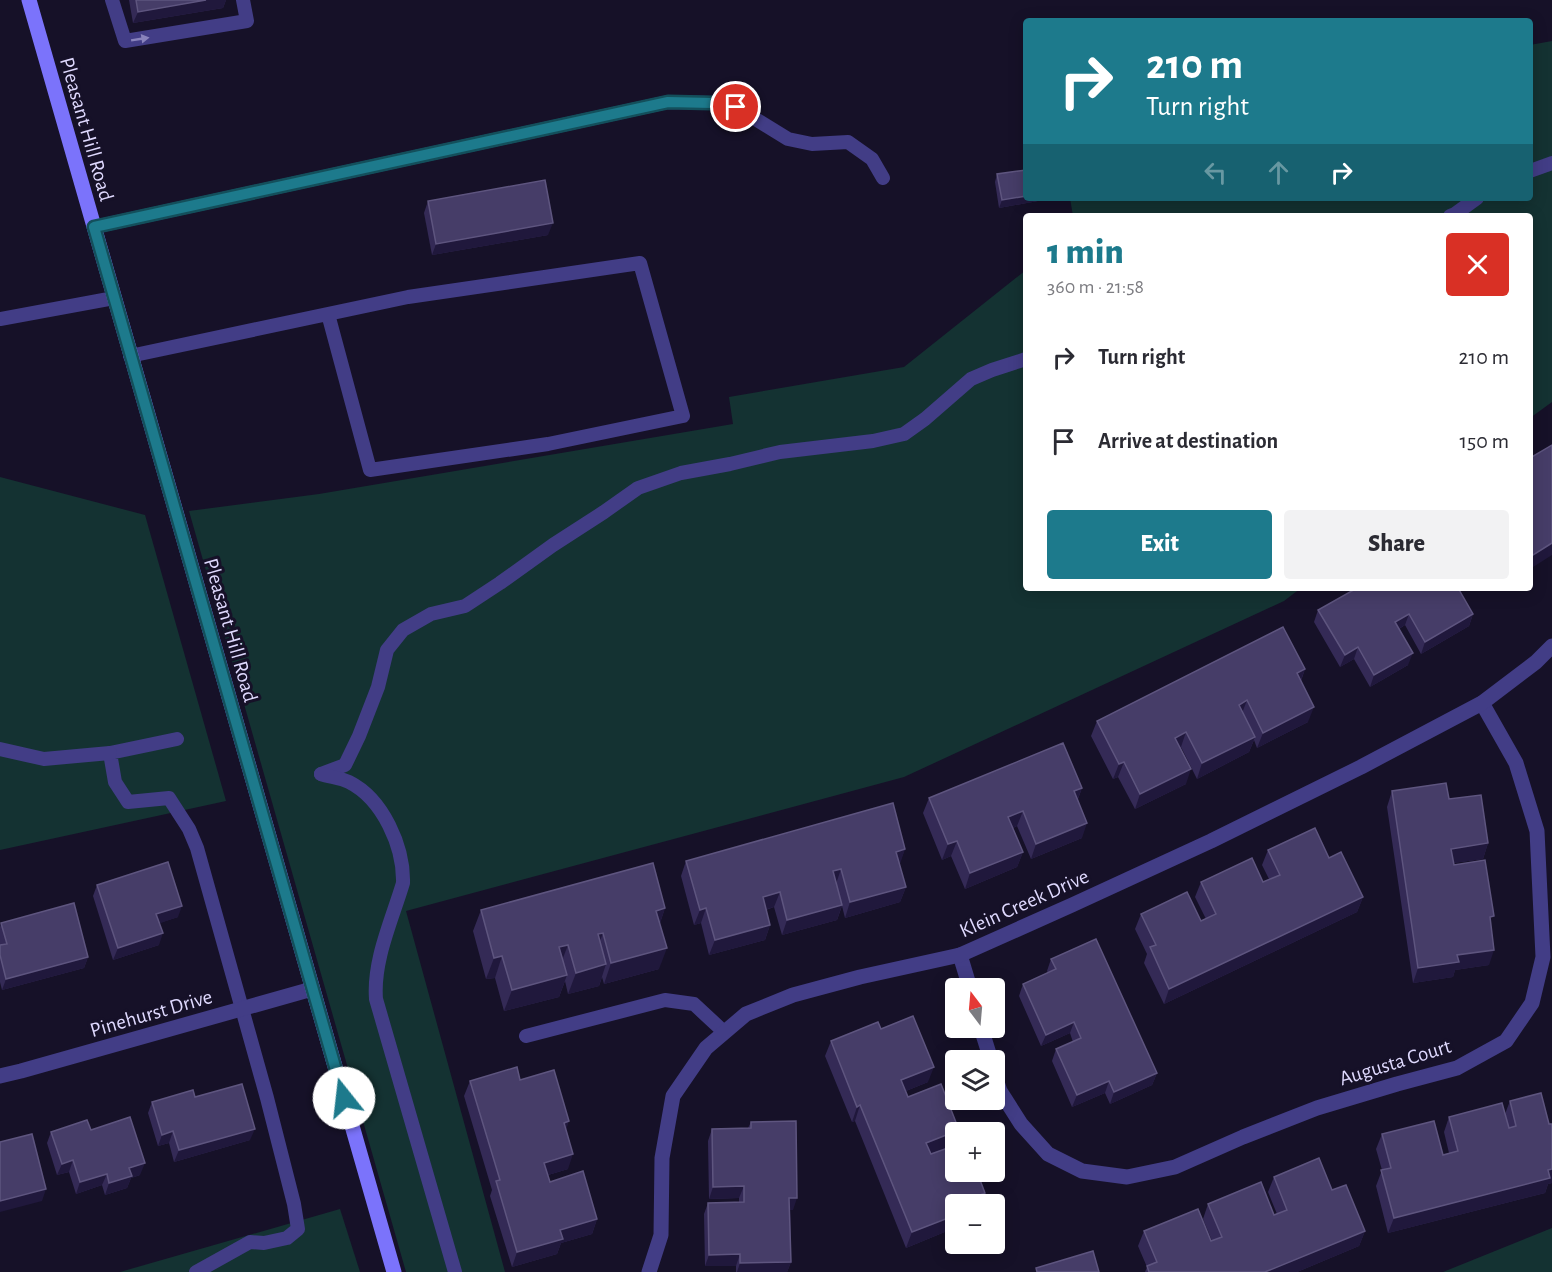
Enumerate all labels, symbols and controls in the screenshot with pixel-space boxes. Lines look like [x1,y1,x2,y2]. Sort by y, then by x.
one-way arrow [131,34,150,43]
icon: right [1047,42,1125,120]
text: 210 m [1146,44,1243,86]
street label: Pleasant Hill Road [56,55,117,204]
pin [710,81,761,132]
icon: arrive [719,90,752,123]
text: Turn right [1146,93,1249,120]
icon: left [1199,156,1232,189]
icon: ahead [1262,156,1295,189]
icon: right [1325,156,1358,189]
button: close [1446,233,1509,296]
text: 1 min [1047,234,1124,270]
text: 360 m · 21:58 [1047,277,1144,297]
icon: right [1047,341,1080,374]
text: Turn right [1098,346,1185,368]
text: 210 m [1459,346,1509,368]
icon: arrive [1047,425,1080,458]
text: Arrive at destination [1098,430,1278,452]
text: 150 m [1459,430,1509,452]
button: Exit [1047,510,1272,579]
button: Share [1284,510,1509,579]
street label: Pleasant Hill Road [200,556,261,705]
street label: Klein Creek Drive [956,866,1092,941]
north arrow [945,978,1005,1038]
map controls [945,978,1005,1254]
street label: Pinehurst Drive [88,986,215,1041]
street label: Augusta Court [1337,1035,1454,1089]
button: layers [945,1050,1005,1110]
position arrow [312,1066,376,1130]
button: + [945,1122,1005,1182]
button: − [945,1194,1005,1254]

